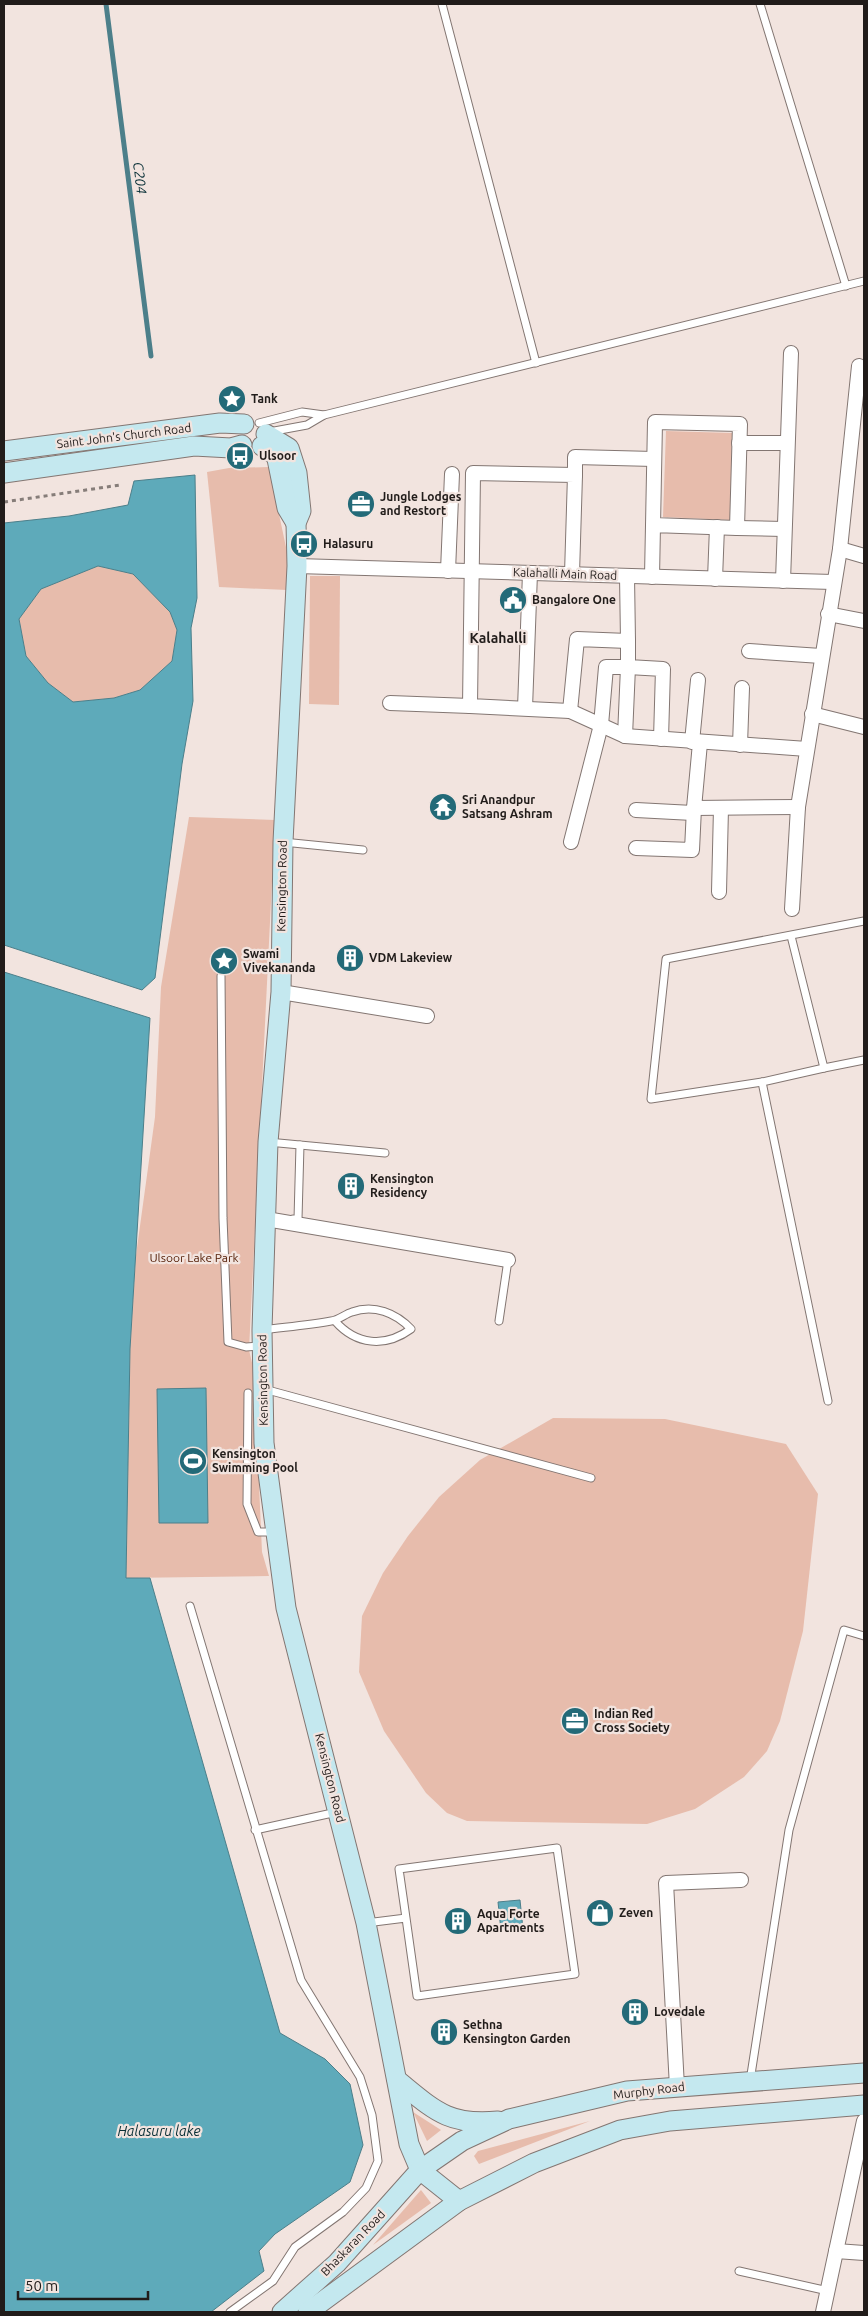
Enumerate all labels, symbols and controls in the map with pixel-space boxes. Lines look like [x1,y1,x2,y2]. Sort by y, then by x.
water label: C204 [130,161,150,195]
place icon: Tank [217,384,247,414]
place label: Tank [251,392,278,405]
street label: Saint John's Church Road [56,421,192,450]
bus stop icon: Ulsoor [225,441,255,471]
place label: Ulsoor [259,449,296,462]
office icon: Jungle Lodges and Restort [346,489,376,519]
place label: Jungle Lodges and Restort [380,490,462,517]
bus stop icon: Halasuru [289,529,319,559]
place label: Halasuru [323,537,373,550]
street label: Kalahalli Main Road [513,565,617,582]
public building icon: Bangalore One [498,585,528,615]
place label: Bangalore One [532,593,616,606]
district label: Kalahalli [470,630,527,646]
temple icon: Sri Anandpur Satsang Ashram [428,792,458,822]
place label: Sri Anandpur Satsang Ashram [462,793,553,820]
street label: Kensington Road [274,840,289,932]
building icon: VDM Lakeview [335,943,365,973]
place icon: Swami Vivekananda [209,946,239,976]
place label: Swami Vivekananda [243,947,316,974]
place label: VDM Lakeview [369,951,453,964]
building icon: Kensington Residency [336,1171,366,1201]
place label: Kensington Residency [370,1172,434,1199]
park label: Ulsoor Lake Park [149,1251,239,1264]
street label: Kensington Road [255,1334,270,1426]
sports icon: Kensington Swimming Pool [178,1446,208,1476]
place label: Kensington Swimming Pool [212,1447,298,1474]
office icon: Indian Red Cross Society [560,1706,590,1736]
place label: Indian Red Cross Society [594,1707,670,1734]
street label: Kensington Road [313,1732,348,1824]
shop icon: Zeven [585,1898,615,1928]
building icon: Aqua Forte Apartments [443,1906,473,1936]
place label: Zeven [619,1906,653,1919]
place label: Aqua Forte Apartments [477,1907,545,1934]
building icon: Lovedale [620,1997,650,2027]
place label: Lovedale [654,2005,705,2018]
building icon: Sethna Kensington Garden [429,2017,459,2047]
place label: Sethna Kensington Garden [463,2018,570,2045]
street label: Murphy Road [613,2080,685,2101]
water label: Halasuru lake [117,2123,201,2139]
street label: Bhaskaran Road [318,2207,387,2278]
scale bar [18,2268,148,2300]
text: 50 m [25,2277,58,2294]

